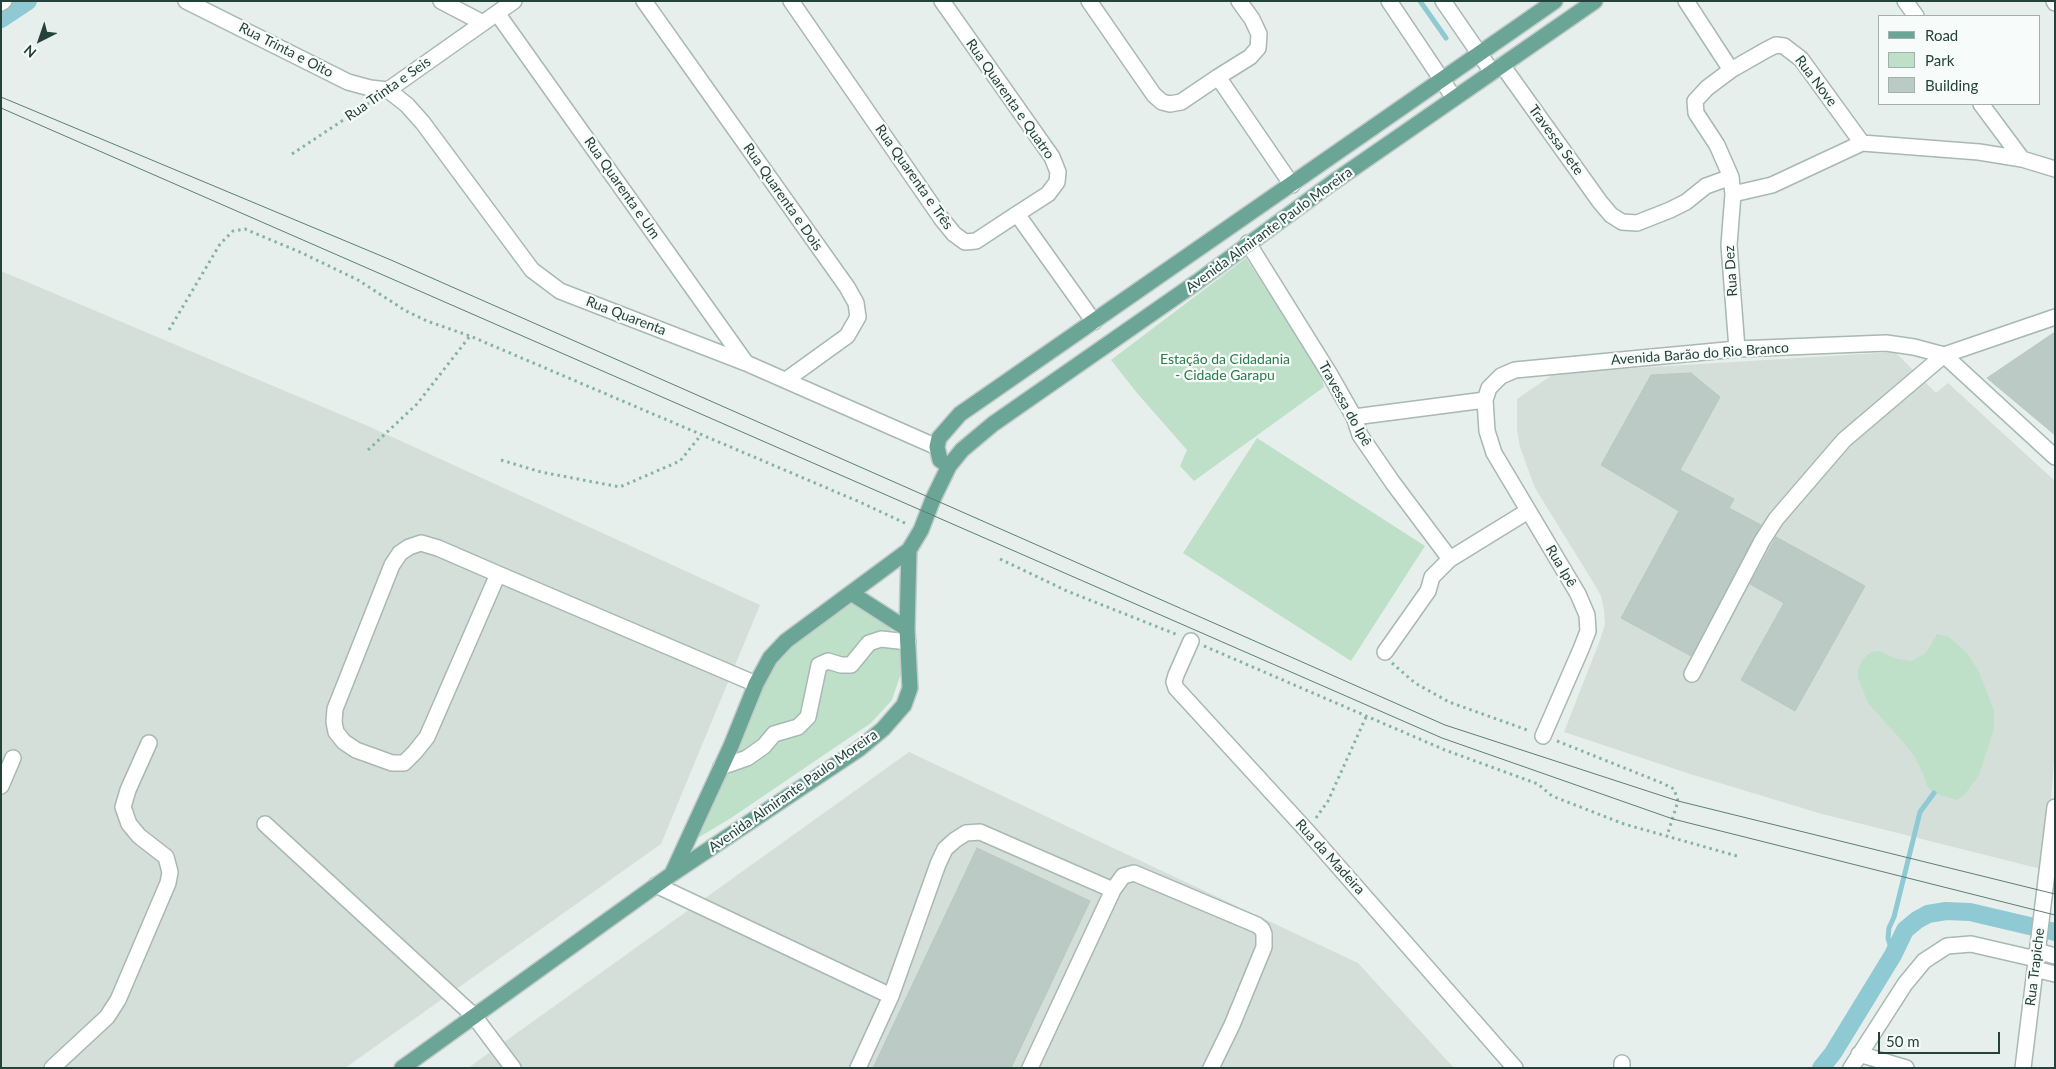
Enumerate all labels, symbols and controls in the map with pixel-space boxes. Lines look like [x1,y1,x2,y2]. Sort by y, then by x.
north arrow [15,15,65,65]
legend [1878,15,2041,105]
street label: Rua Trinta e Oito [236,19,336,81]
text: Road [1925,26,1958,44]
street label: Rua Quarenta e Quatro [962,36,1058,162]
text: N [20,42,39,62]
text: Park [1925,51,1954,69]
street label: Rua Nove [1791,52,1841,110]
street label: Rua Trinta e Seis [342,53,434,125]
text: Building [1925,76,1978,94]
street label: Travessa Sete [1525,102,1587,178]
street label: Rua Quarenta e Três [872,121,956,233]
street label: Rua Quarenta e Um [580,134,664,242]
street label: Rua Quarenta e Dois [740,140,826,254]
street label: Avenida Almirante Paulo Moreira [1182,164,1356,296]
street label: Rua Dez [1721,245,1741,297]
street label: Rua Quarenta [584,293,668,339]
street label: Avenida Barão do Rio Branco [1610,339,1790,369]
park label: Estação da Cidadania - Cidade Garapu [1160,351,1290,384]
street label: Travessa do Ipê [1315,359,1375,449]
street label: Rua Ipê [1542,542,1580,590]
street label: Avenida Almirante Paulo Moreira [705,726,881,856]
street label: Rua da Madeira [1292,816,1368,898]
street label: Rua Trapiche [2022,927,2048,1007]
scale bar [1881,1022,2004,1054]
text: 50 m [1886,1032,1920,1050]

